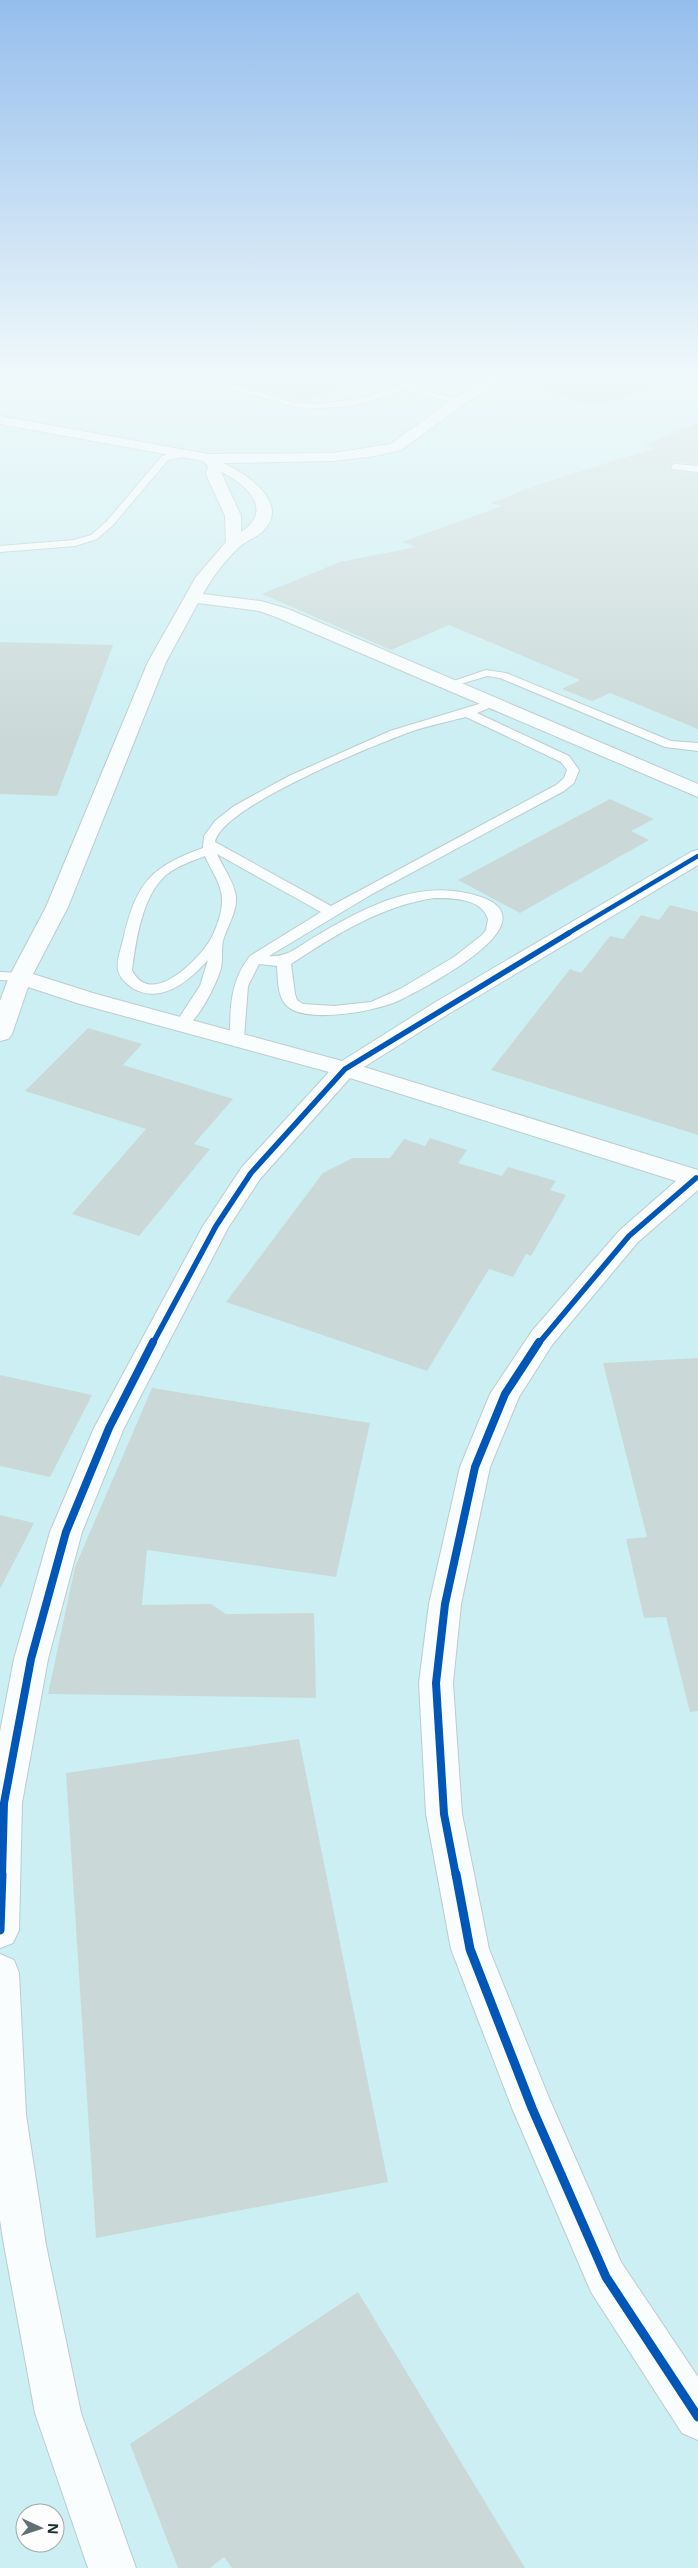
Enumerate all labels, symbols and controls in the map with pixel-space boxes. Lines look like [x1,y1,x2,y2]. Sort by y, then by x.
north arrow [15,2503,65,2553]
text: N [44,2523,63,2535]

